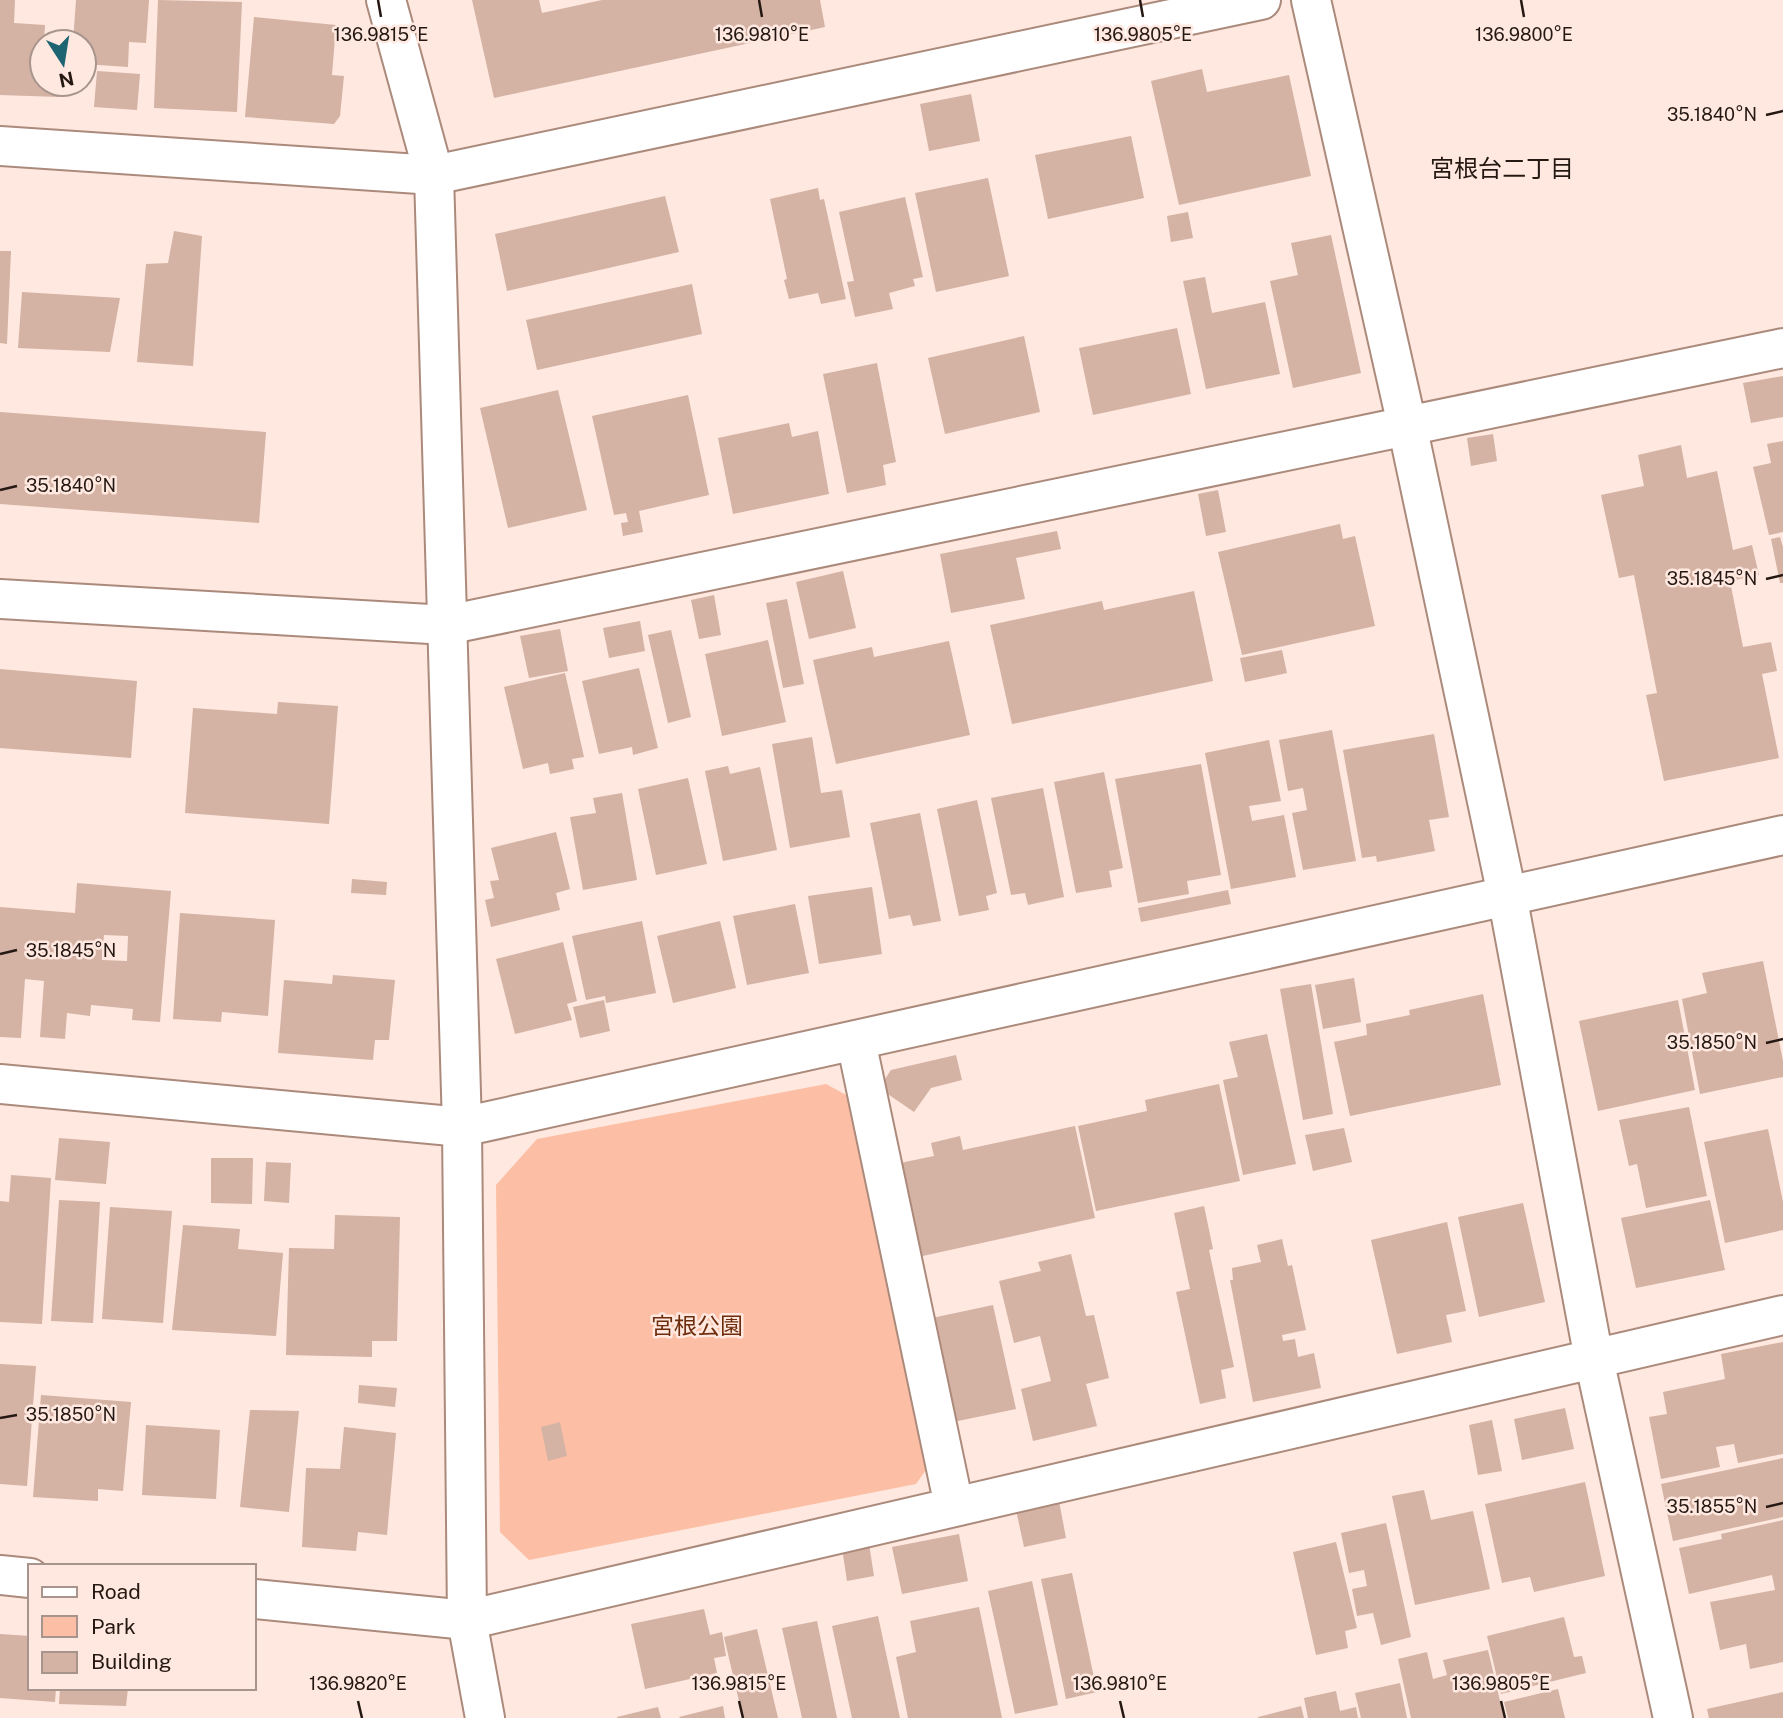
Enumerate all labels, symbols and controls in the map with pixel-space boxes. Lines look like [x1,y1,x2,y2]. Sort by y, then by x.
text: 136.9815°E [334,24,428,45]
text: 136.9810°E [715,24,809,45]
text: 136.9805°E [1094,24,1192,45]
text: 136.9800°E [1475,24,1573,45]
north arrow [28,28,98,98]
text: N [57,67,76,92]
text: 35.1840°N [1667,104,1757,125]
district label: 宮根台二丁目 [1430,154,1574,182]
text: 35.1840°N [26,475,116,496]
text: 35.1845°N [1667,568,1757,589]
text: 35.1845°N [26,940,116,961]
text: 35.1850°N [1667,1032,1757,1053]
park label: 宮根公園 [651,1312,743,1339]
text: 35.1850°N [26,1404,116,1425]
text: 35.1855°N [1667,1496,1757,1517]
legend [28,1564,256,1690]
text: Road [91,1579,141,1604]
text: Park [91,1614,136,1639]
text: Building [91,1649,172,1674]
text: 136.9820°E [309,1673,407,1694]
text: 136.9815°E [692,1673,786,1694]
text: 136.9810°E [1073,1673,1167,1694]
text: 136.9805°E [1452,1673,1550,1694]

